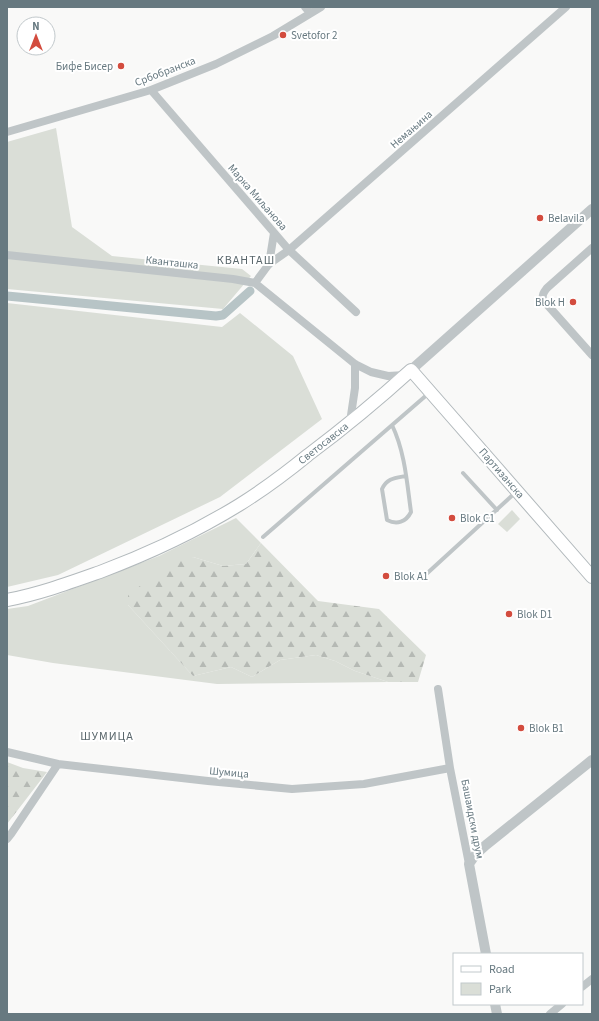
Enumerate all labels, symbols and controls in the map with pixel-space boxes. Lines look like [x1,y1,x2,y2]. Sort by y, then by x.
north arrow [16,16,56,56]
text: N [32,19,40,34]
place label: Svetofor 2 [291,28,337,43]
marker: Svetofor 2 [278,30,288,40]
street label: Србобранска [133,53,198,90]
place label: Бифе Бисер [56,59,113,74]
marker: Бифе Бисер [116,61,126,71]
street label: Немањина [387,107,436,152]
street label: Марка Миљанова [224,161,291,234]
place label: Belavila [548,211,584,226]
marker: Belavila [535,213,545,223]
street label: Кванташка [145,252,199,273]
district label: КВАНТАШ [217,252,275,269]
place label: Blok H [535,295,565,310]
marker: Blok H [568,297,578,307]
street label: Светосавска [295,419,352,468]
street label: Партизанска [475,445,528,502]
place label: Blok C1 [460,511,495,526]
marker: Blok C1 [447,513,457,523]
place label: Blok A1 [394,569,428,584]
marker: Blok A1 [381,571,391,581]
place label: Blok D1 [517,607,552,622]
marker: Blok D1 [504,609,514,619]
place label: Blok B1 [529,721,564,736]
marker: Blok B1 [516,723,526,733]
district label: ШУМИЦА [80,728,134,745]
street label: Шумица [209,763,249,782]
street label: Башаидски друм [457,778,488,860]
legend [453,953,583,1005]
text: Road [489,961,515,978]
text: Park [489,981,511,998]

